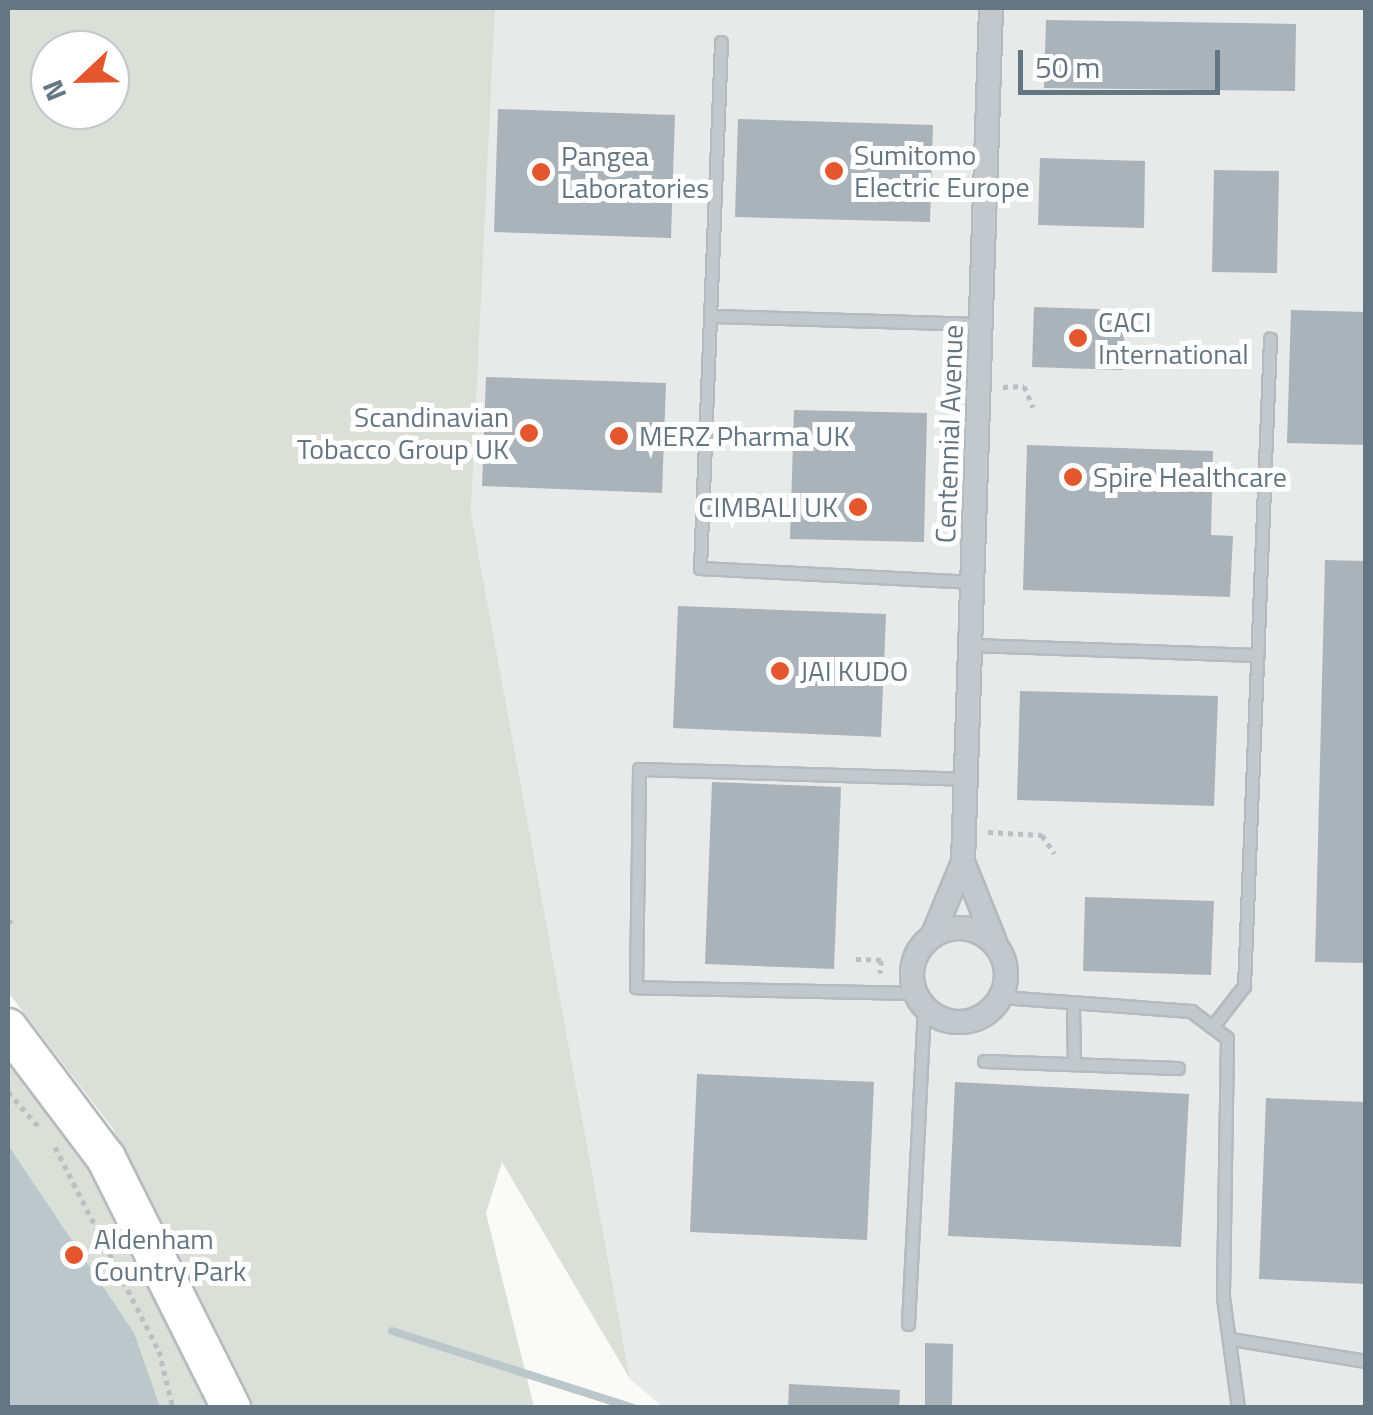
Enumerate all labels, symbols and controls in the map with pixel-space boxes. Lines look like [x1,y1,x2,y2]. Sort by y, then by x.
north arrow [30,30,130,130]
scale bar [1023,30,1226,92]
text: 50 m [1035,44,1100,90]
text: N [30,74,77,108]
place label: Sumitomo Electric Europe [854,138,1030,204]
place label: Pangea Laboratories [561,139,709,205]
marker: Sumitomo Electric Europe [823,160,845,182]
marker: Pangea Laboratories [530,161,552,183]
place label: CACI International [1098,305,1249,371]
street label: Centennial Avenue [928,324,970,544]
marker: CACI International [1067,327,1089,349]
place label: Scandinavian Tobacco Group UK [297,400,509,466]
place label: MERZ Pharma UK [639,419,849,453]
marker: Scandinavian Tobacco Group UK [518,422,540,444]
marker: MERZ Pharma UK [608,425,630,447]
place label: Spire Healthcare [1093,460,1287,494]
marker: Spire Healthcare [1062,466,1084,488]
place label: CIMBALI UK [698,490,838,524]
marker: CIMBALI UK [847,496,869,518]
place label: JAI KUDO [800,654,908,688]
marker: JAI KUDO [769,660,791,682]
place label: Aldenham Country Park [94,1222,246,1288]
marker: Aldenham Country Park [63,1244,85,1266]

